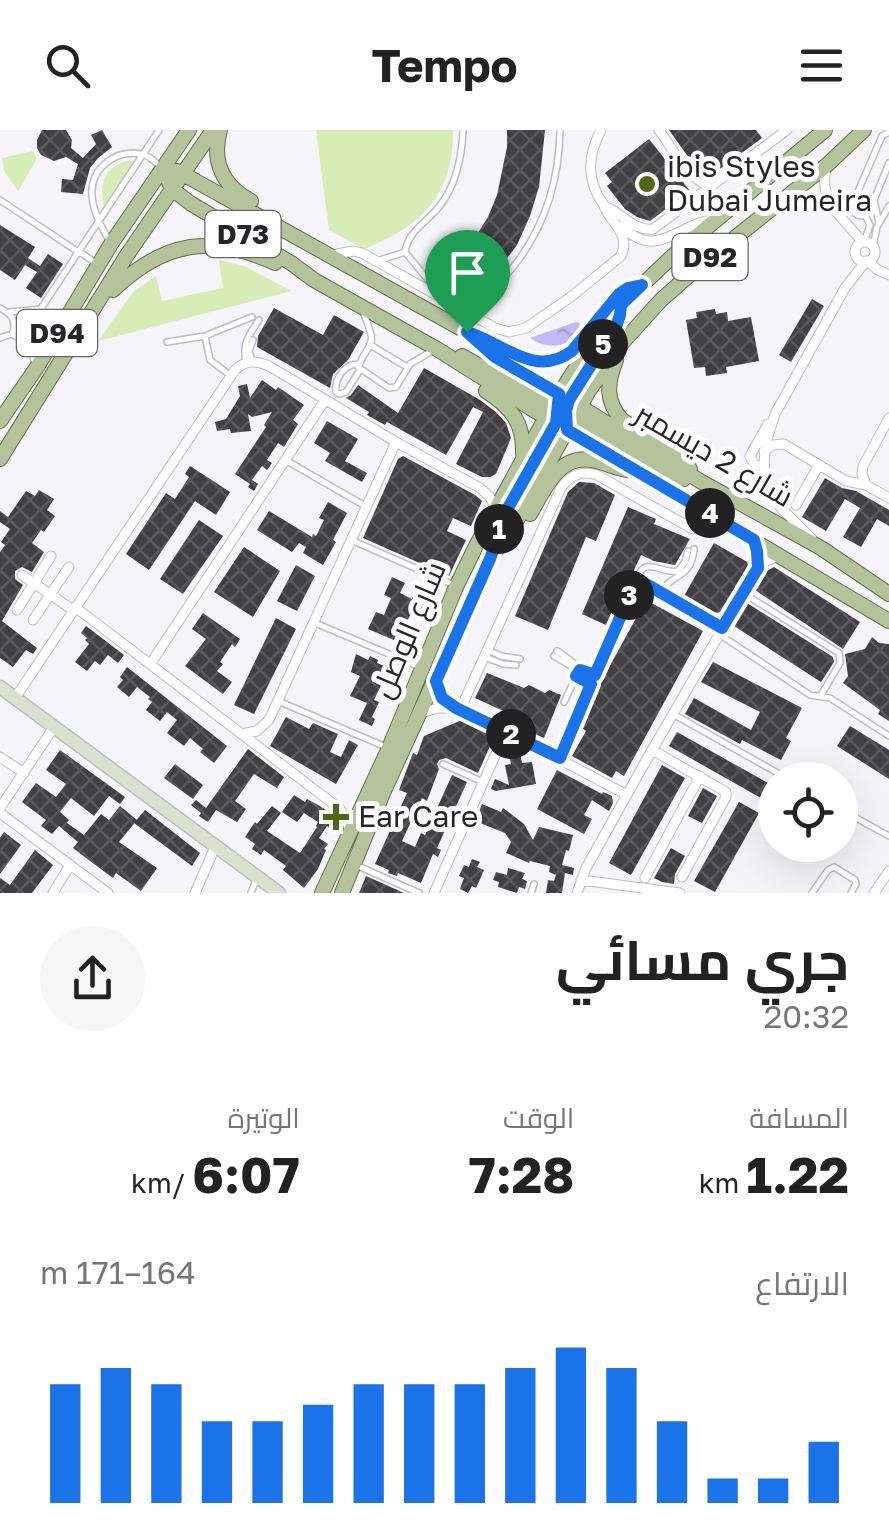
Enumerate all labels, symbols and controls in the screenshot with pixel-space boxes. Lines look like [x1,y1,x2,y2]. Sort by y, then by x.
icon: search [40,38,95,93]
text: Tempo [371,38,518,92]
icon: menu [794,38,849,93]
place label: ibis Styles Dubai Jumeira [667,148,872,218]
marker: ibis Styles Dubai Jumeira [636,173,658,195]
road number: D73 [206,211,280,257]
pin [425,230,510,333]
road number: D92 [672,234,748,280]
icon: arrive [440,245,495,300]
road number: D94 [17,310,97,356]
pin: 5 [578,319,628,369]
text: 5 [594,327,612,360]
street label: شارع 2 ديسمبر [626,393,800,517]
pin: 4 [685,488,735,538]
text: 4 [701,496,719,529]
pin: 1 [474,504,524,554]
text: 1 [492,512,506,545]
street label: شارع الوصل [363,556,456,704]
pin: 3 [604,570,654,620]
text: 3 [620,578,638,611]
pin: 2 [486,709,536,759]
text: 2 [502,717,520,750]
map controls [758,762,858,862]
button: locate [758,762,858,862]
place label: Ear Care [358,798,478,834]
marker: Ear Care [323,804,349,830]
button: share [40,926,145,1031]
text: جري مسائي [556,926,849,992]
text: 20:32 [764,997,849,1035]
text: الوتيرة [228,1101,300,1134]
text: الوقت [503,1101,574,1134]
text: المسافة [749,1101,849,1134]
text: 6:07 [192,1144,300,1204]
text: 7:28 [469,1144,574,1204]
text: 1.22 [746,1144,849,1204]
text: /km [131,1166,192,1199]
text: km [699,1166,746,1199]
text: 164–171 m [40,1253,196,1291]
text: الارتفاع [755,1264,849,1302]

